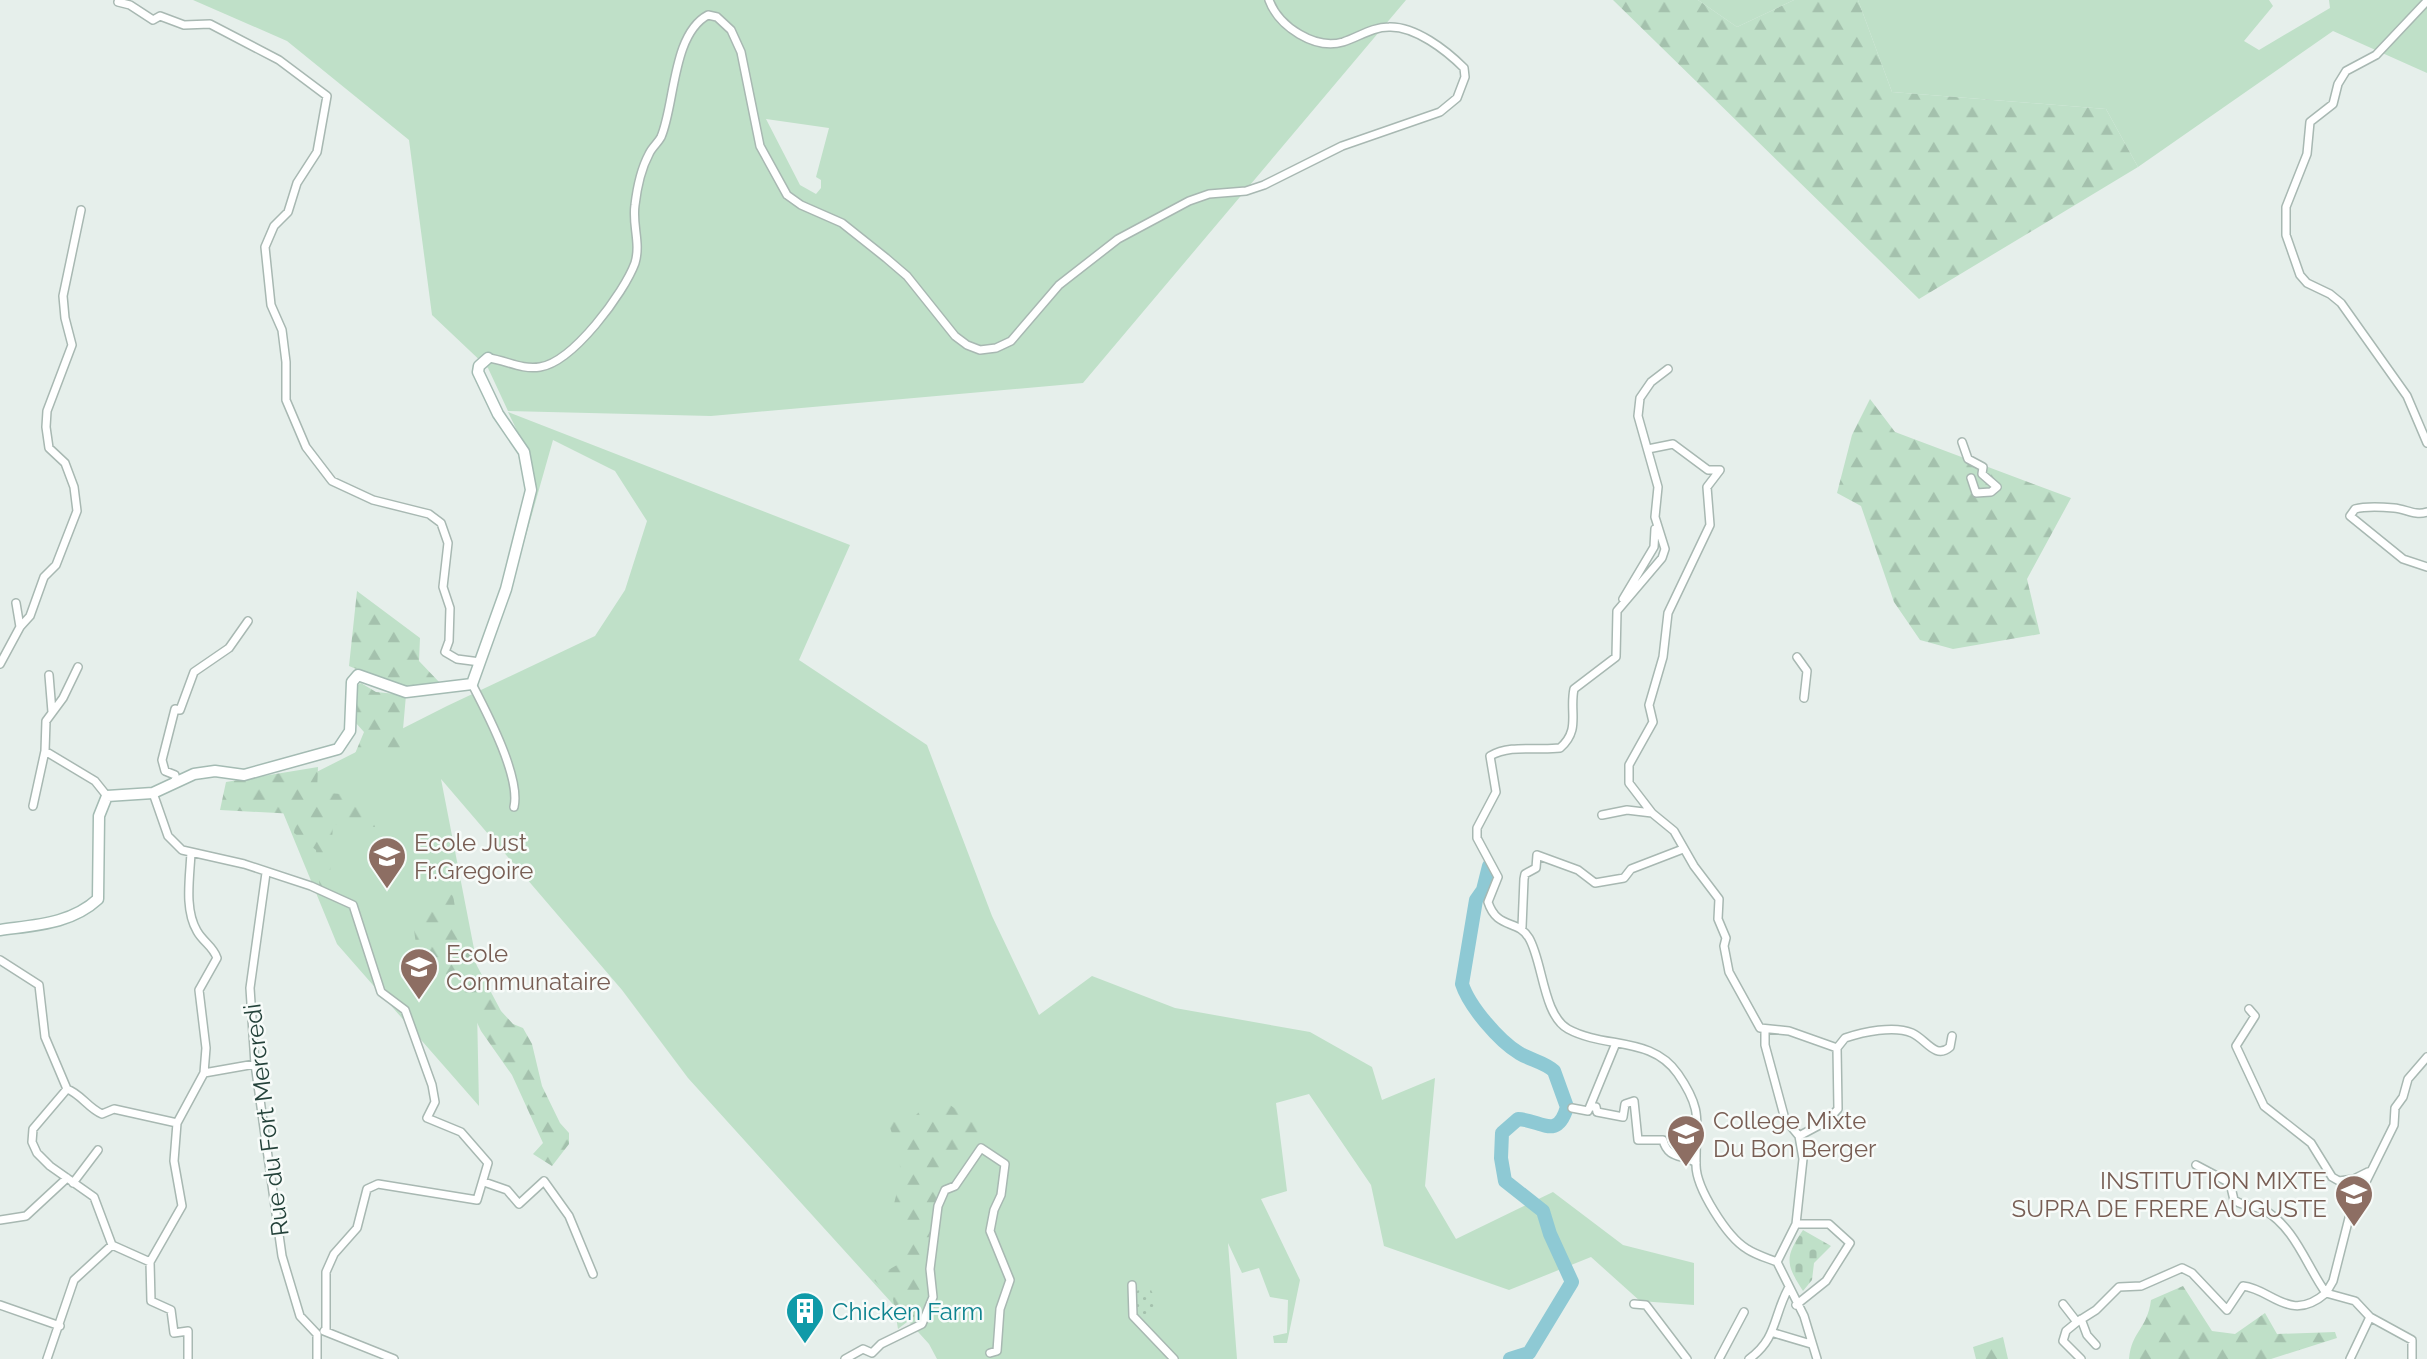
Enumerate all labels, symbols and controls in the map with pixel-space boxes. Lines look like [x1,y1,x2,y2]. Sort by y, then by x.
place label: Ecole Just Fr.Gregoire [414,828,533,885]
school or university icon: Ecole Just Fr.Gregoire [366,835,408,890]
place label: Ecole Communataire [446,939,611,996]
school or university icon: Ecole Communataire [398,946,440,1001]
street label: Rue du Fort Mercredi [237,1002,295,1238]
place label: College Mixte Du Bon Berger [1713,1106,1877,1163]
school or university icon: College Mixte Du Bon Berger [1665,1113,1707,1168]
place label: INSTITUTION MIXTE SUPRA DE FRERE AUGUSTE [2011,1166,2327,1223]
school or university icon: INSTITUTION MIXTE SUPRA DE FRERE AUGUSTE [2333,1173,2375,1228]
building icon: Chicken Farm [784,1290,826,1345]
place label: Chicken Farm [832,1297,983,1326]

